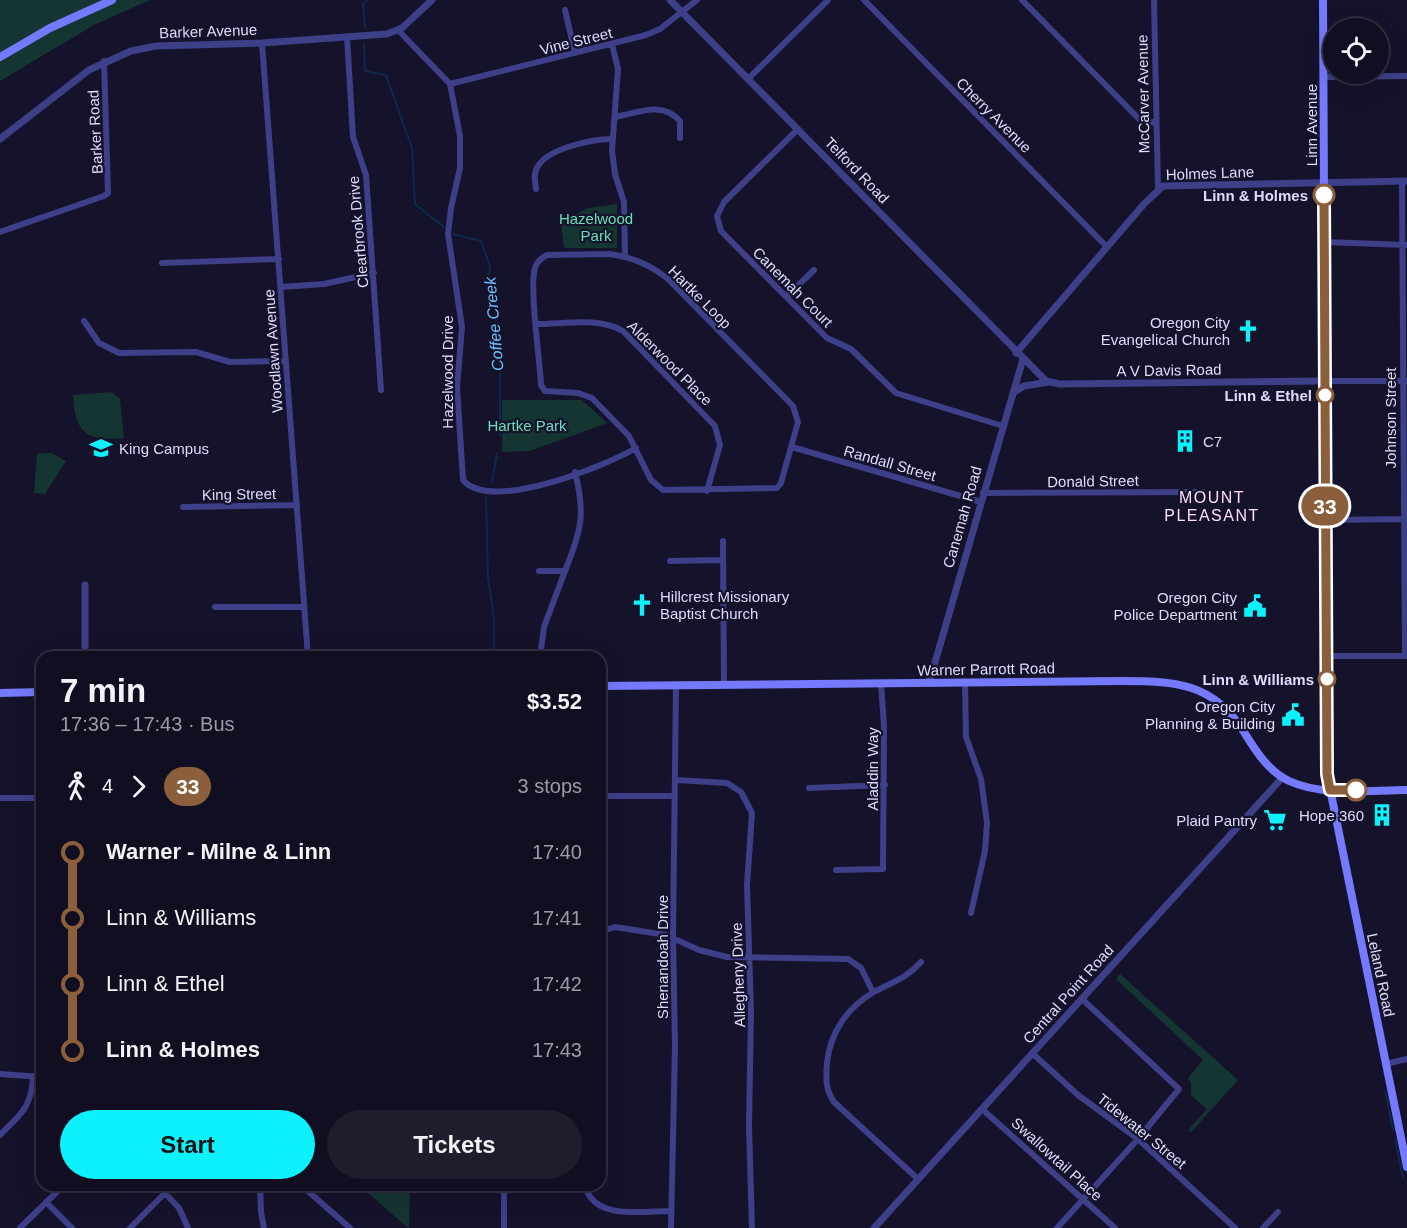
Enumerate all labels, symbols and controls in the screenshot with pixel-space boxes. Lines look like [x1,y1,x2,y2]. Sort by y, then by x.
map controls [1323,18,1389,84]
button: locate [1323,18,1389,84]
street label: Barker Avenue [159,21,257,41]
street label: Vine Street [538,24,615,58]
street label: McCarver Avenue [1133,34,1153,154]
street label: Cherry Avenue [953,74,1035,156]
street label: Linn Avenue [1303,84,1320,166]
street label: Barker Road [84,90,106,174]
street label: Telford Road [821,134,893,206]
street label: Holmes Lane [1166,163,1254,183]
street label: Clearbrook Drive [345,175,371,289]
marker: Linn & Holmes [1313,184,1335,206]
place label: Linn & Holmes [1203,187,1308,204]
park label: Hazelwood Park [559,210,633,244]
street label: Canemah Court [750,244,837,331]
street label: Hartke Loop [665,262,735,332]
water label: Coffee Creek [481,275,507,372]
street label: Woodlawn Avenue [260,289,286,413]
place label: Oregon City Evangelical Church [1101,314,1230,348]
street label: Hazelwood Drive [439,315,456,429]
street label: Alderwood Place [624,317,716,409]
church icon: Oregon City Evangelical Church [1235,318,1261,344]
street label: A V Davis Road [1116,361,1222,379]
street label: Johnson Street [1382,367,1399,468]
marker: Linn & Ethel [1316,386,1334,404]
place label: Linn & Ethel [1225,387,1312,404]
park label: Hartke Park [487,417,567,434]
building icon: C7 [1172,428,1198,454]
place label: C7 [1203,433,1222,450]
school or university icon: King Campus [88,435,114,461]
place label: King Campus [119,440,209,457]
street label: Randall Street [842,442,939,484]
street label: Canemah Road [939,464,985,570]
street label: Donald Street [1047,472,1140,490]
street label: King Street [202,485,277,503]
line badge: 33 [1298,486,1352,526]
district label: MOUNT PLEASANT [1164,489,1260,524]
text: 33 [1313,495,1337,518]
place label: Hillcrest Missionary Baptist Church [660,588,790,622]
place label: Oregon City Police Department [1114,589,1238,623]
church icon: Hillcrest Missionary Baptist Church [629,592,655,618]
public building icon: Oregon City Police Department [1242,593,1268,619]
street label: Warner Parrott Road [917,659,1055,679]
marker: Linn & Williams [1318,670,1336,688]
place label: Linn & Williams [1202,671,1314,688]
text: 7 min [60,672,146,709]
text: $3.52 [527,689,582,714]
place label: Oregon City Planning & Building [1145,698,1275,732]
public building icon: Oregon City Planning & Building [1280,702,1306,728]
text: 17:36 – 17:43 · Bus [60,713,235,735]
street label: Aladdin Way [864,727,881,811]
icon: walk [60,770,93,803]
icon: forward [122,770,155,803]
text: 4 [102,775,113,797]
text: 33 [176,775,199,798]
text: 3 stops [518,775,582,797]
unlabelled marker [1345,779,1367,801]
building icon: Hope 360 [1369,802,1395,828]
supermarket icon: Plaid Pantry [1262,807,1288,833]
place label: Hope 360 [1299,807,1364,824]
place label: Plaid Pantry [1176,812,1257,829]
text: Warner - Milne & Linn [106,839,331,864]
text: 17:40 [532,841,582,863]
street label: Shenandoah Drive [654,895,671,1019]
text: Linn & Williams [106,905,256,930]
text: 17:41 [532,907,582,929]
street label: Allegheny Drive [728,922,748,1028]
street label: Leland Road [1364,932,1398,1018]
street label: Central Point Road [1019,941,1117,1047]
text: Linn & Ethel [106,971,225,996]
text: 17:42 [532,973,582,995]
text: Linn & Holmes [106,1037,260,1062]
text: 17:43 [532,1039,582,1061]
street label: Tidewater Street [1094,1090,1191,1173]
button: Start [60,1110,315,1179]
button: Tickets [327,1110,582,1179]
street label: Swallowtail Place [1008,1114,1106,1204]

